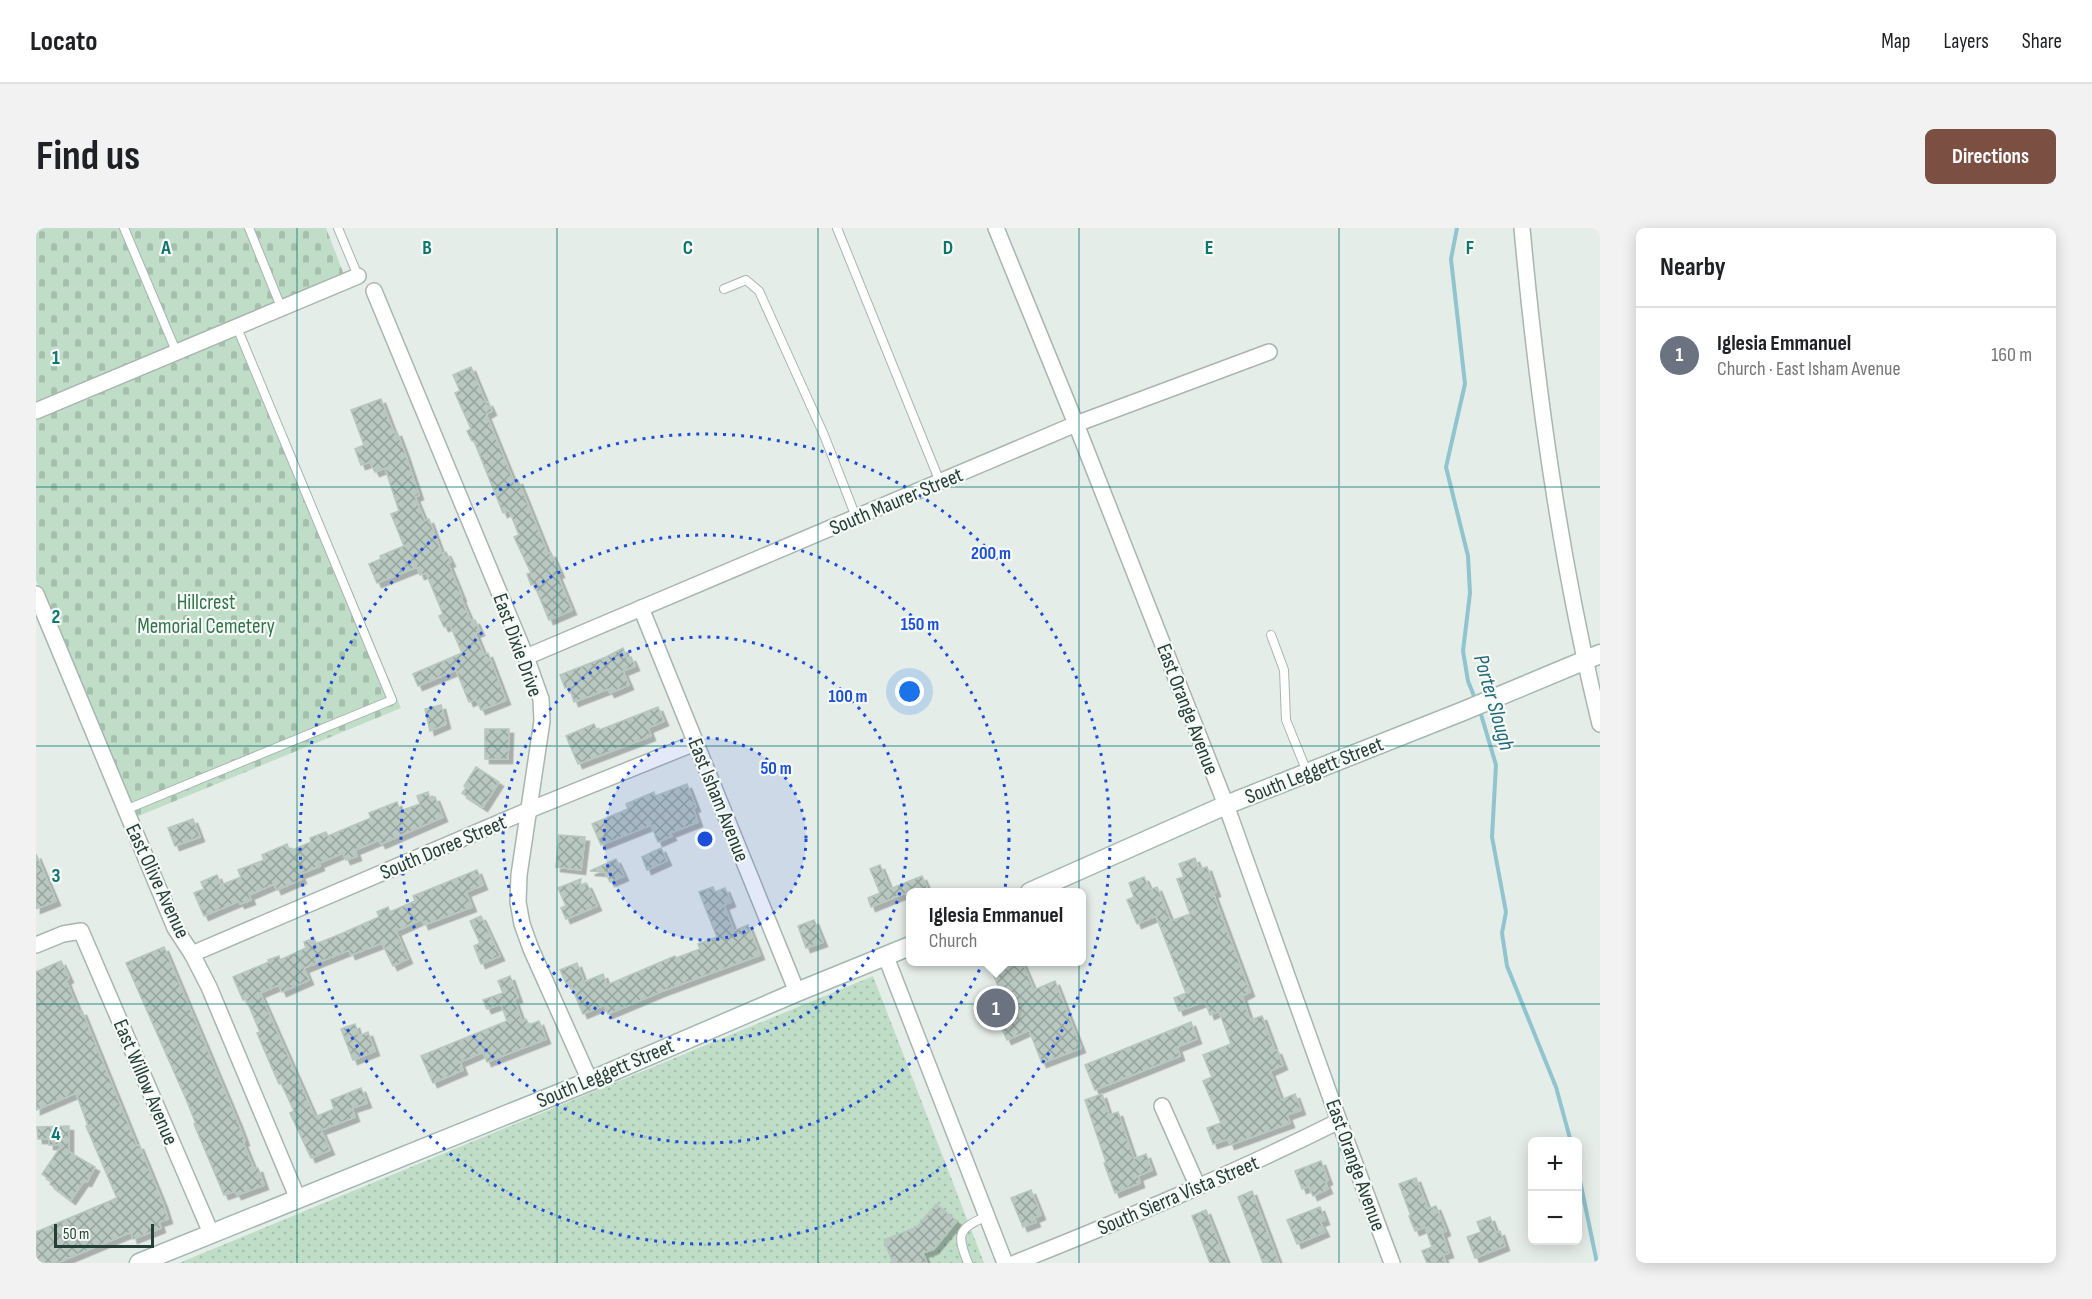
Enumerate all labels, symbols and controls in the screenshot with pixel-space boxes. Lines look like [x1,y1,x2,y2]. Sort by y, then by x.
text: Locato [30,25,97,58]
text: Map [1881,29,1910,54]
text: Layers [1943,29,1989,54]
text: Share [2022,29,2062,54]
button: Directions [1925,129,2056,184]
text: Find us [36,131,140,182]
text: A [160,236,171,260]
text: B [422,236,432,260]
text: C [683,236,693,260]
text: D [943,236,953,260]
text: E [1205,236,1213,260]
text: F [1466,236,1474,260]
text: Nearby [1660,252,1726,283]
text: Iglesia Emmanuel [1717,330,1851,357]
text: 1 [1676,343,1683,367]
text: 160 m [1991,343,2032,367]
text: 1 [52,346,60,370]
text: Church · East Isham Avenue [1717,357,1900,381]
street label: South Maurer Street [826,462,967,541]
text: 200 m [971,543,1011,564]
park label: Hillcrest Memorial Cemetery [137,590,275,639]
street label: East Dixie Drive [487,590,548,700]
text: 2 [52,605,60,629]
text: 150 m [901,614,939,635]
street label: East Orange Avenue [1151,640,1224,778]
water label: Porter Slough [1467,651,1520,753]
your location [895,677,924,706]
text: 100 m [829,686,868,707]
street label: South Leggett Street [1242,731,1387,810]
street label: East Isham Avenue [682,735,755,865]
text: 50 m [760,758,792,779]
street label: South Doree Street [376,810,510,885]
street label: East Olive Avenue [120,820,195,942]
centre of rings [695,829,715,849]
text: 3 [52,864,61,888]
popup [906,888,1086,966]
text: Iglesia Emmanuel [929,902,1063,929]
text: Church [929,929,977,953]
pin: 1 [976,986,1016,1030]
street label: East Willow Avenue [108,1016,183,1149]
street label: South Leggett Street [533,1033,678,1114]
street label: East Orange Avenue [1320,1096,1391,1234]
text: 4 [51,1122,61,1146]
map controls [1528,1137,1582,1245]
button: + [1528,1137,1582,1191]
street label: South Sierra Vista Street [1094,1150,1263,1241]
button: − [1528,1191,1582,1245]
scale bar [54,1221,154,1248]
text: 50 m [63,1225,89,1244]

